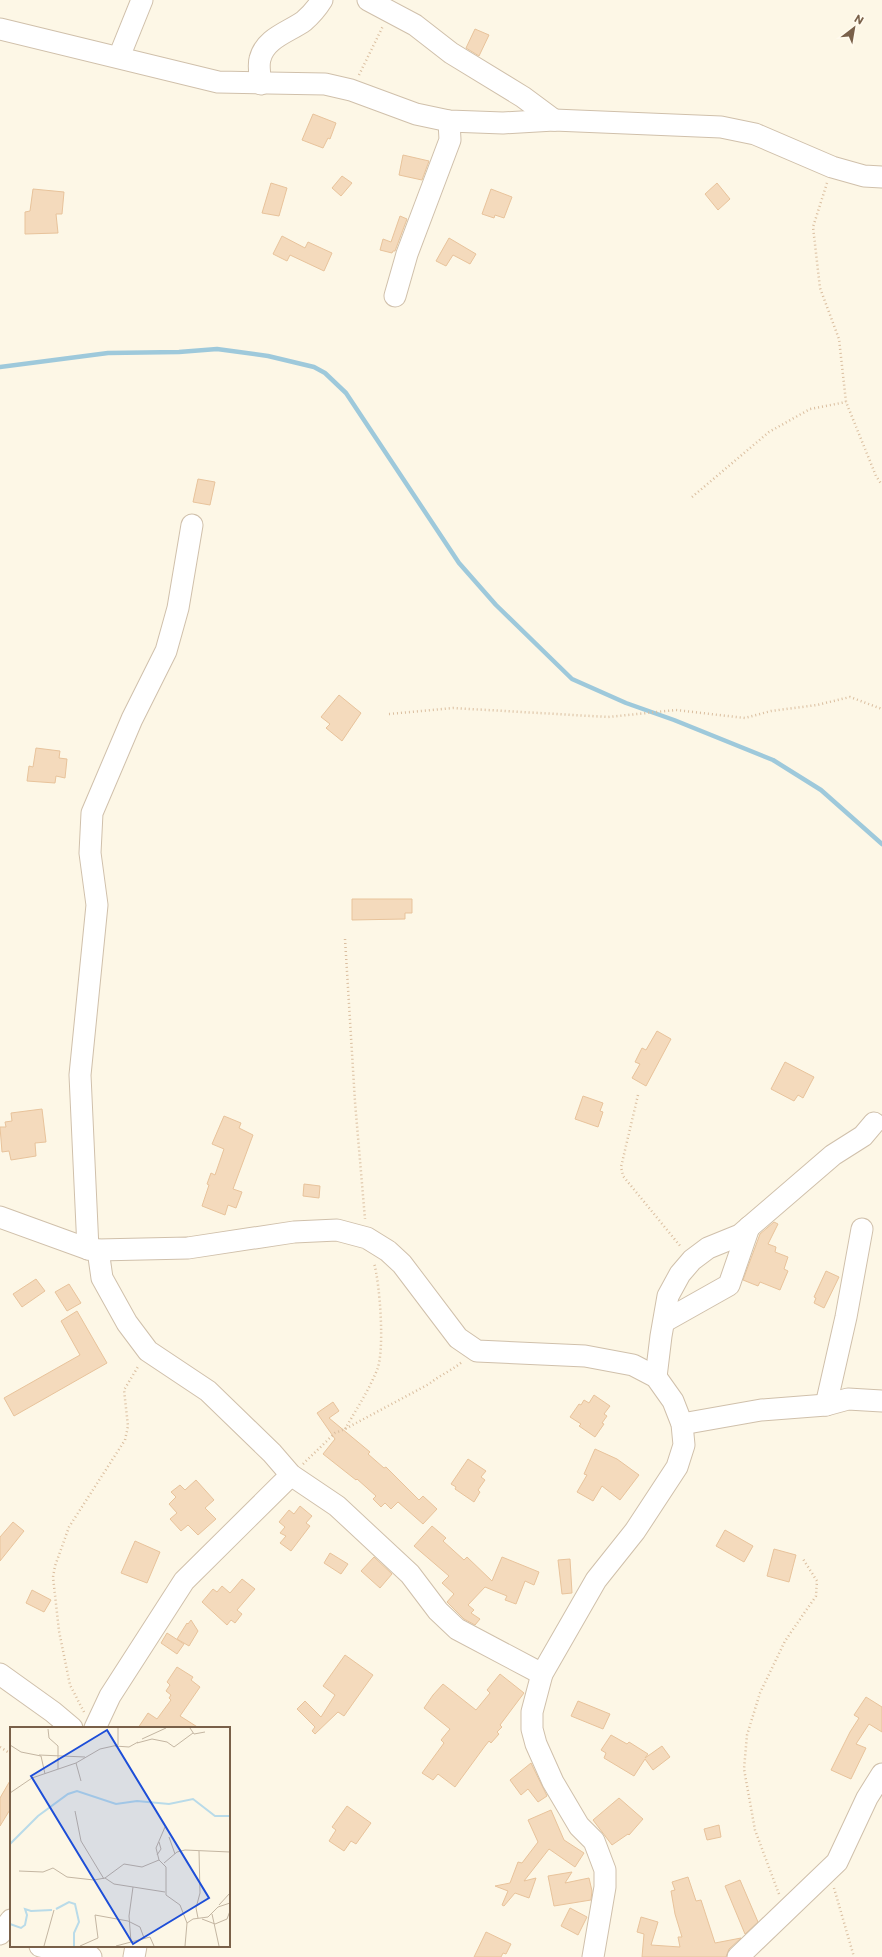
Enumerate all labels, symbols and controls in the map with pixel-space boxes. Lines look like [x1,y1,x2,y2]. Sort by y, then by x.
north arrow [834,8,874,48]
text: N [853,11,866,27]
inset map [10,1727,230,1947]

